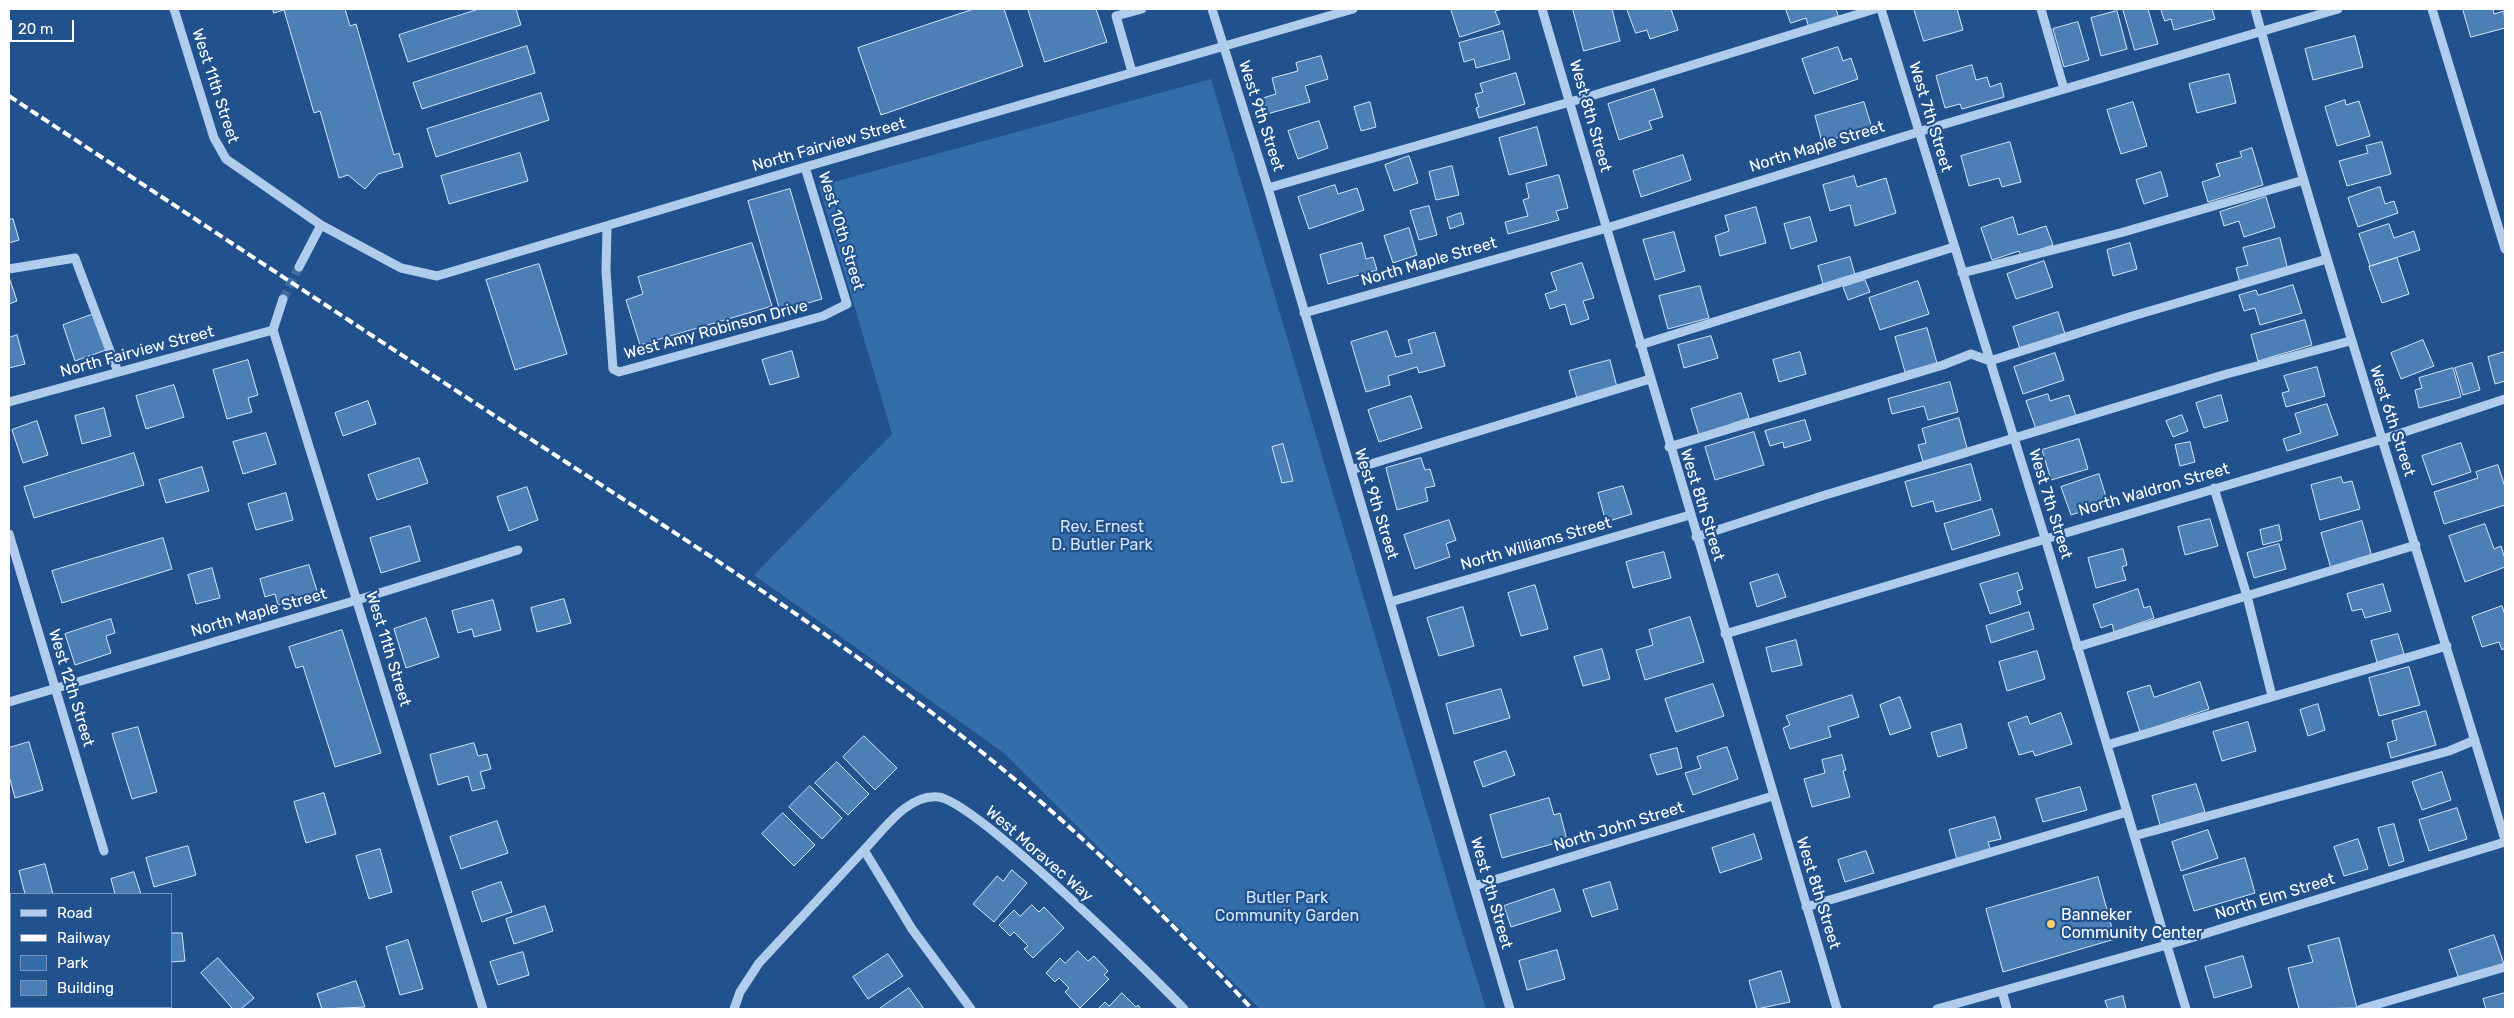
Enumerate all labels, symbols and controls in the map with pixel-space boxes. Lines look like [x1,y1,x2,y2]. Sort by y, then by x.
scale bar [12,10,76,42]
text: 20 m [18,20,53,38]
street label: West 11th Street [187,26,243,146]
street label: West 9th Street [1234,58,1288,174]
street label: West 8th Street [1565,58,1615,174]
street label: West 7th Street [1904,60,1956,174]
street label: North Fairview Street [750,114,908,176]
street label: North Maple Street [1747,117,1887,177]
street label: West 10th Street [814,169,868,293]
street label: North Maple Street [1359,233,1499,291]
street label: West Amy Robinson Drive [622,296,810,364]
street label: North Fairview Street [58,322,216,382]
street label: West 6th Street [2365,363,2419,479]
street label: West 9th Street [1350,446,1402,562]
street label: West 8th Street [1676,447,1728,563]
street label: West 7th Street [2024,447,2076,561]
street label: North Waldron Street [2076,459,2232,521]
street label: North Williams Street [1458,513,1614,575]
park label: Rev. Ernest D. Butler Park [1051,517,1153,555]
street label: North Maple Street [189,584,329,642]
street label: West 11th Street [361,589,415,709]
street label: West 12th Street [44,627,98,749]
street label: North John Street [1552,798,1686,856]
street label: West Moravec Way [981,802,1097,906]
street label: West 9th Street [1466,835,1516,951]
street label: West 8th Street [1792,835,1844,951]
street label: North Elm Street [2213,870,2337,924]
park label: Butler Park Community Garden [1215,888,1359,926]
legend [10,893,172,1008]
text: Road [57,904,93,922]
place label: Banneker Community Center [2061,905,2202,943]
marker: Banneker Community Center [2045,918,2057,930]
text: Railway [57,929,111,947]
text: Park [57,954,88,972]
text: Building [57,979,114,997]

